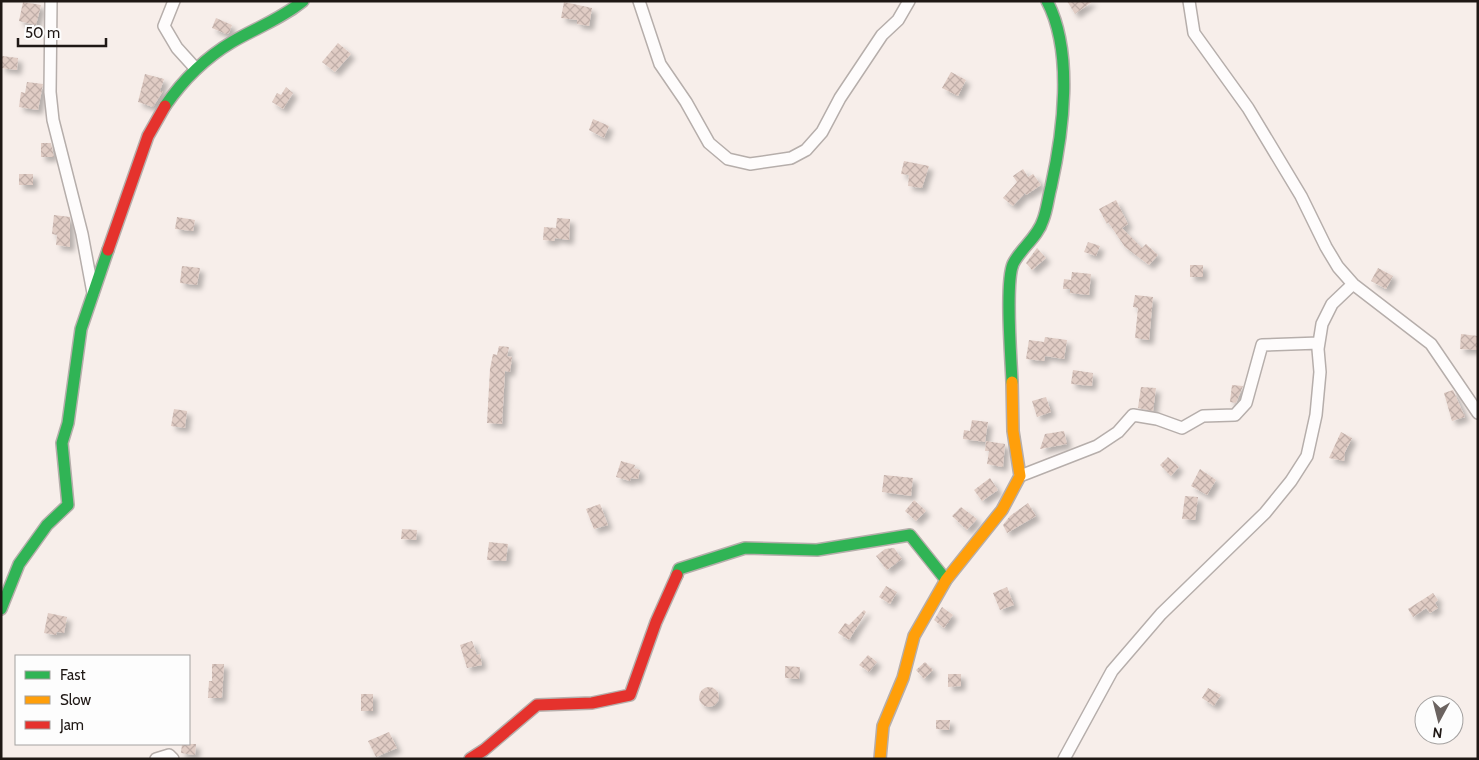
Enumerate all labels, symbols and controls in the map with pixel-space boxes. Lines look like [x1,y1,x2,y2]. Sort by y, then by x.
scale bar [18,15,105,47]
text: 50 m [25,24,60,42]
legend [15,655,190,745]
text: Fast [60,666,85,684]
text: Slow [60,691,91,709]
north arrow [1414,695,1464,745]
text: Jam [59,716,84,734]
text: N [1431,723,1443,742]

